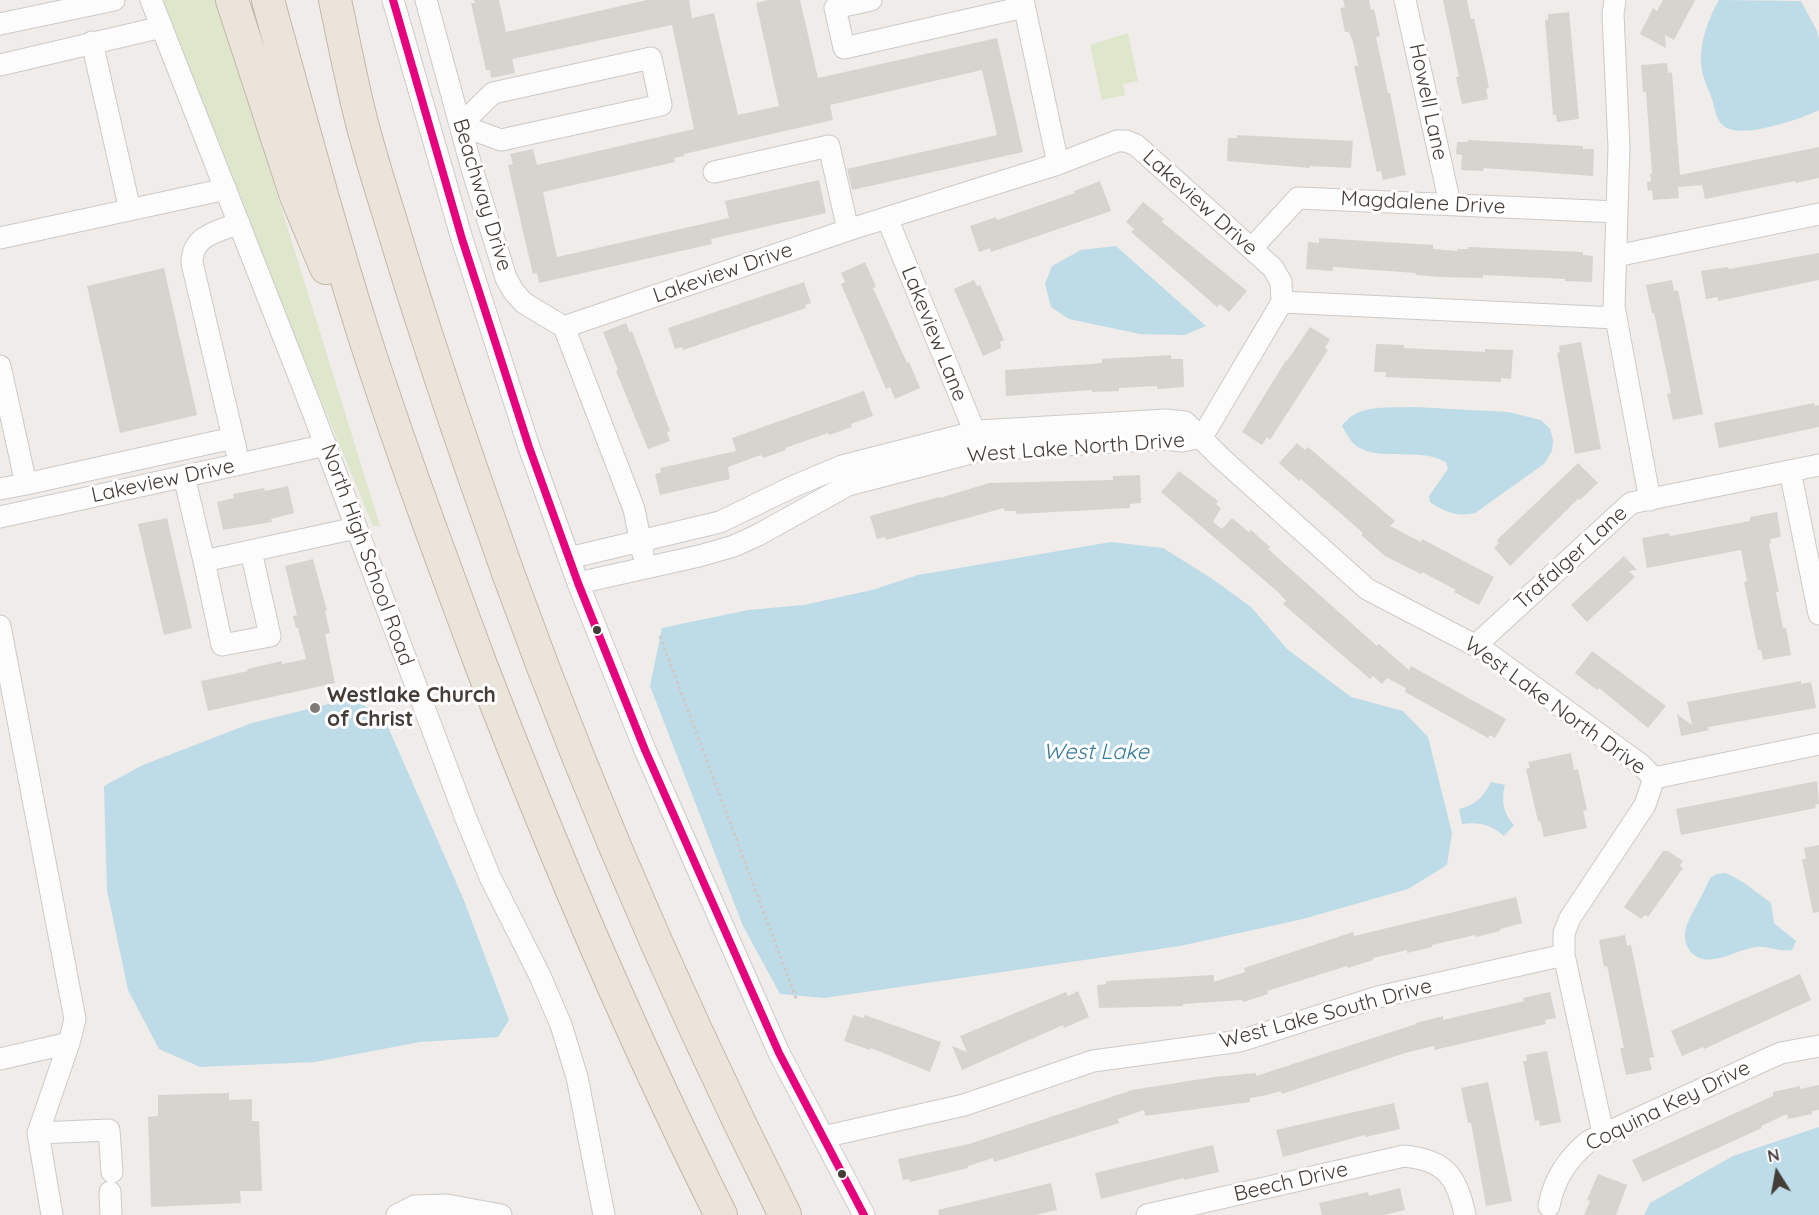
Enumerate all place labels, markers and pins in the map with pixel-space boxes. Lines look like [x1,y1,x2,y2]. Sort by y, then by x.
unlabelled marker [591,624,603,636]
place label: Westlake Church of Christ [327,683,496,733]
marker: Westlake Church of Christ [308,701,322,715]
unlabelled marker [836,1168,848,1180]

